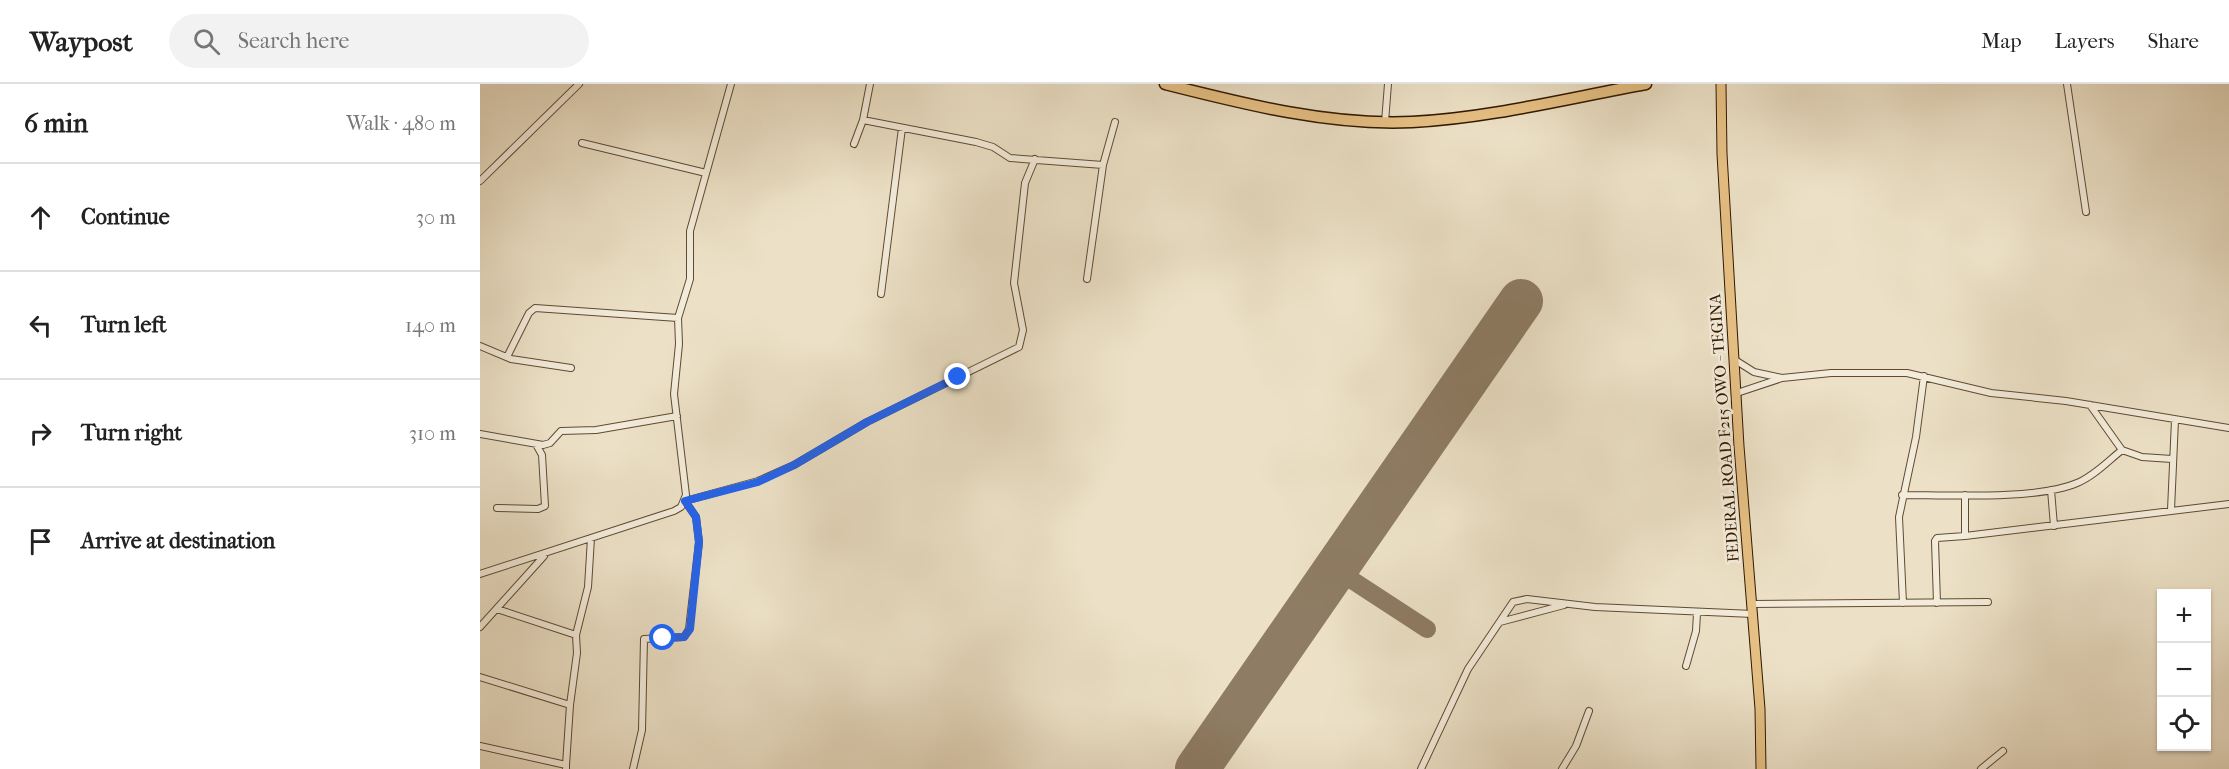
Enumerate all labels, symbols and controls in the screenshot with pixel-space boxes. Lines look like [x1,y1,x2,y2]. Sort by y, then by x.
search box [169,14,589,68]
text: Waypost [30,25,133,58]
icon: search [190,25,223,58]
text: Search here [238,28,349,54]
text: Map [1981,29,2022,53]
text: Layers [2055,29,2114,53]
text: Share [2147,29,2199,53]
text: 6 min [24,108,88,139]
text: Walk · 480 m [346,112,456,135]
icon: ahead [24,201,57,234]
text: Continue [81,204,170,230]
text: 30 m [416,206,456,229]
street label: FEDERAL ROAD F215 OWO - TEGINA [1705,293,1743,563]
icon: left [24,309,57,342]
text: Turn left [81,312,167,338]
text: 140 m [405,314,456,337]
route end [944,363,970,389]
icon: right [24,417,57,450]
text: Turn right [81,420,182,446]
text: 310 m [409,422,456,445]
icon: arrive [24,525,57,558]
text: Arrive at destination [81,528,275,554]
map controls [2157,589,2211,751]
button: + [2157,589,2211,643]
route start [649,624,675,650]
button: − [2157,643,2211,697]
button: locate [2157,697,2211,751]

